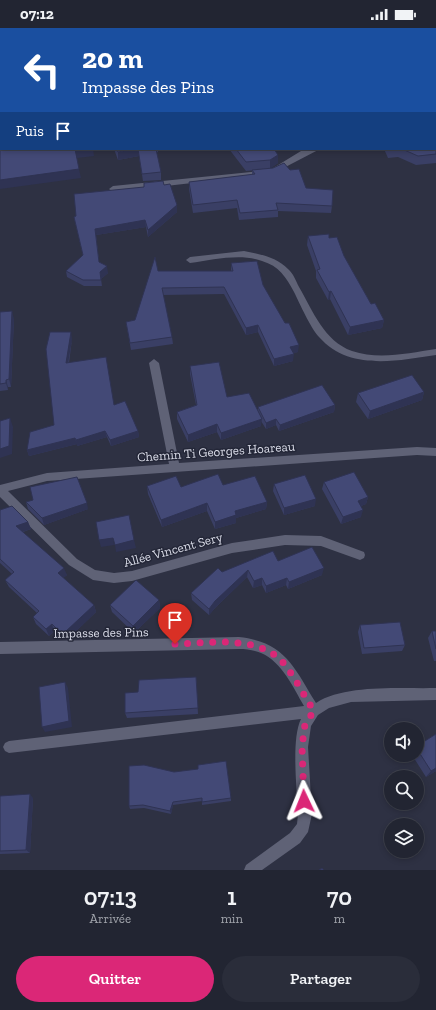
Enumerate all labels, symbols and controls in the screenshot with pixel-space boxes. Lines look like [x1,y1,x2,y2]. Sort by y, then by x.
text: 07:12 [20,5,54,23]
text: 20 m [82,42,143,75]
icon: left [16,44,68,96]
text: Impasse des Pins [82,76,214,98]
icon: arrive [52,120,74,142]
text: Puis [16,122,44,140]
street label: Chemin Ti Georges Hoareau [137,438,296,464]
street label: Allée Vincent Sery [122,529,225,570]
pin [158,603,192,644]
icon: arrive [164,609,186,631]
street label: Impasse des Pins [53,624,149,641]
map controls [384,722,424,858]
button: sound [384,722,424,762]
button: search [384,770,424,810]
position arrow [283,780,325,822]
button: layers [384,818,424,858]
text: 07:13 [84,882,137,911]
text: 1 [227,882,237,911]
text: 70 [327,882,352,911]
text: Arrivée [90,911,131,926]
text: min [221,911,243,926]
text: m [334,911,345,926]
button: Quitter [16,956,214,1002]
button: Partager [222,956,420,1002]

